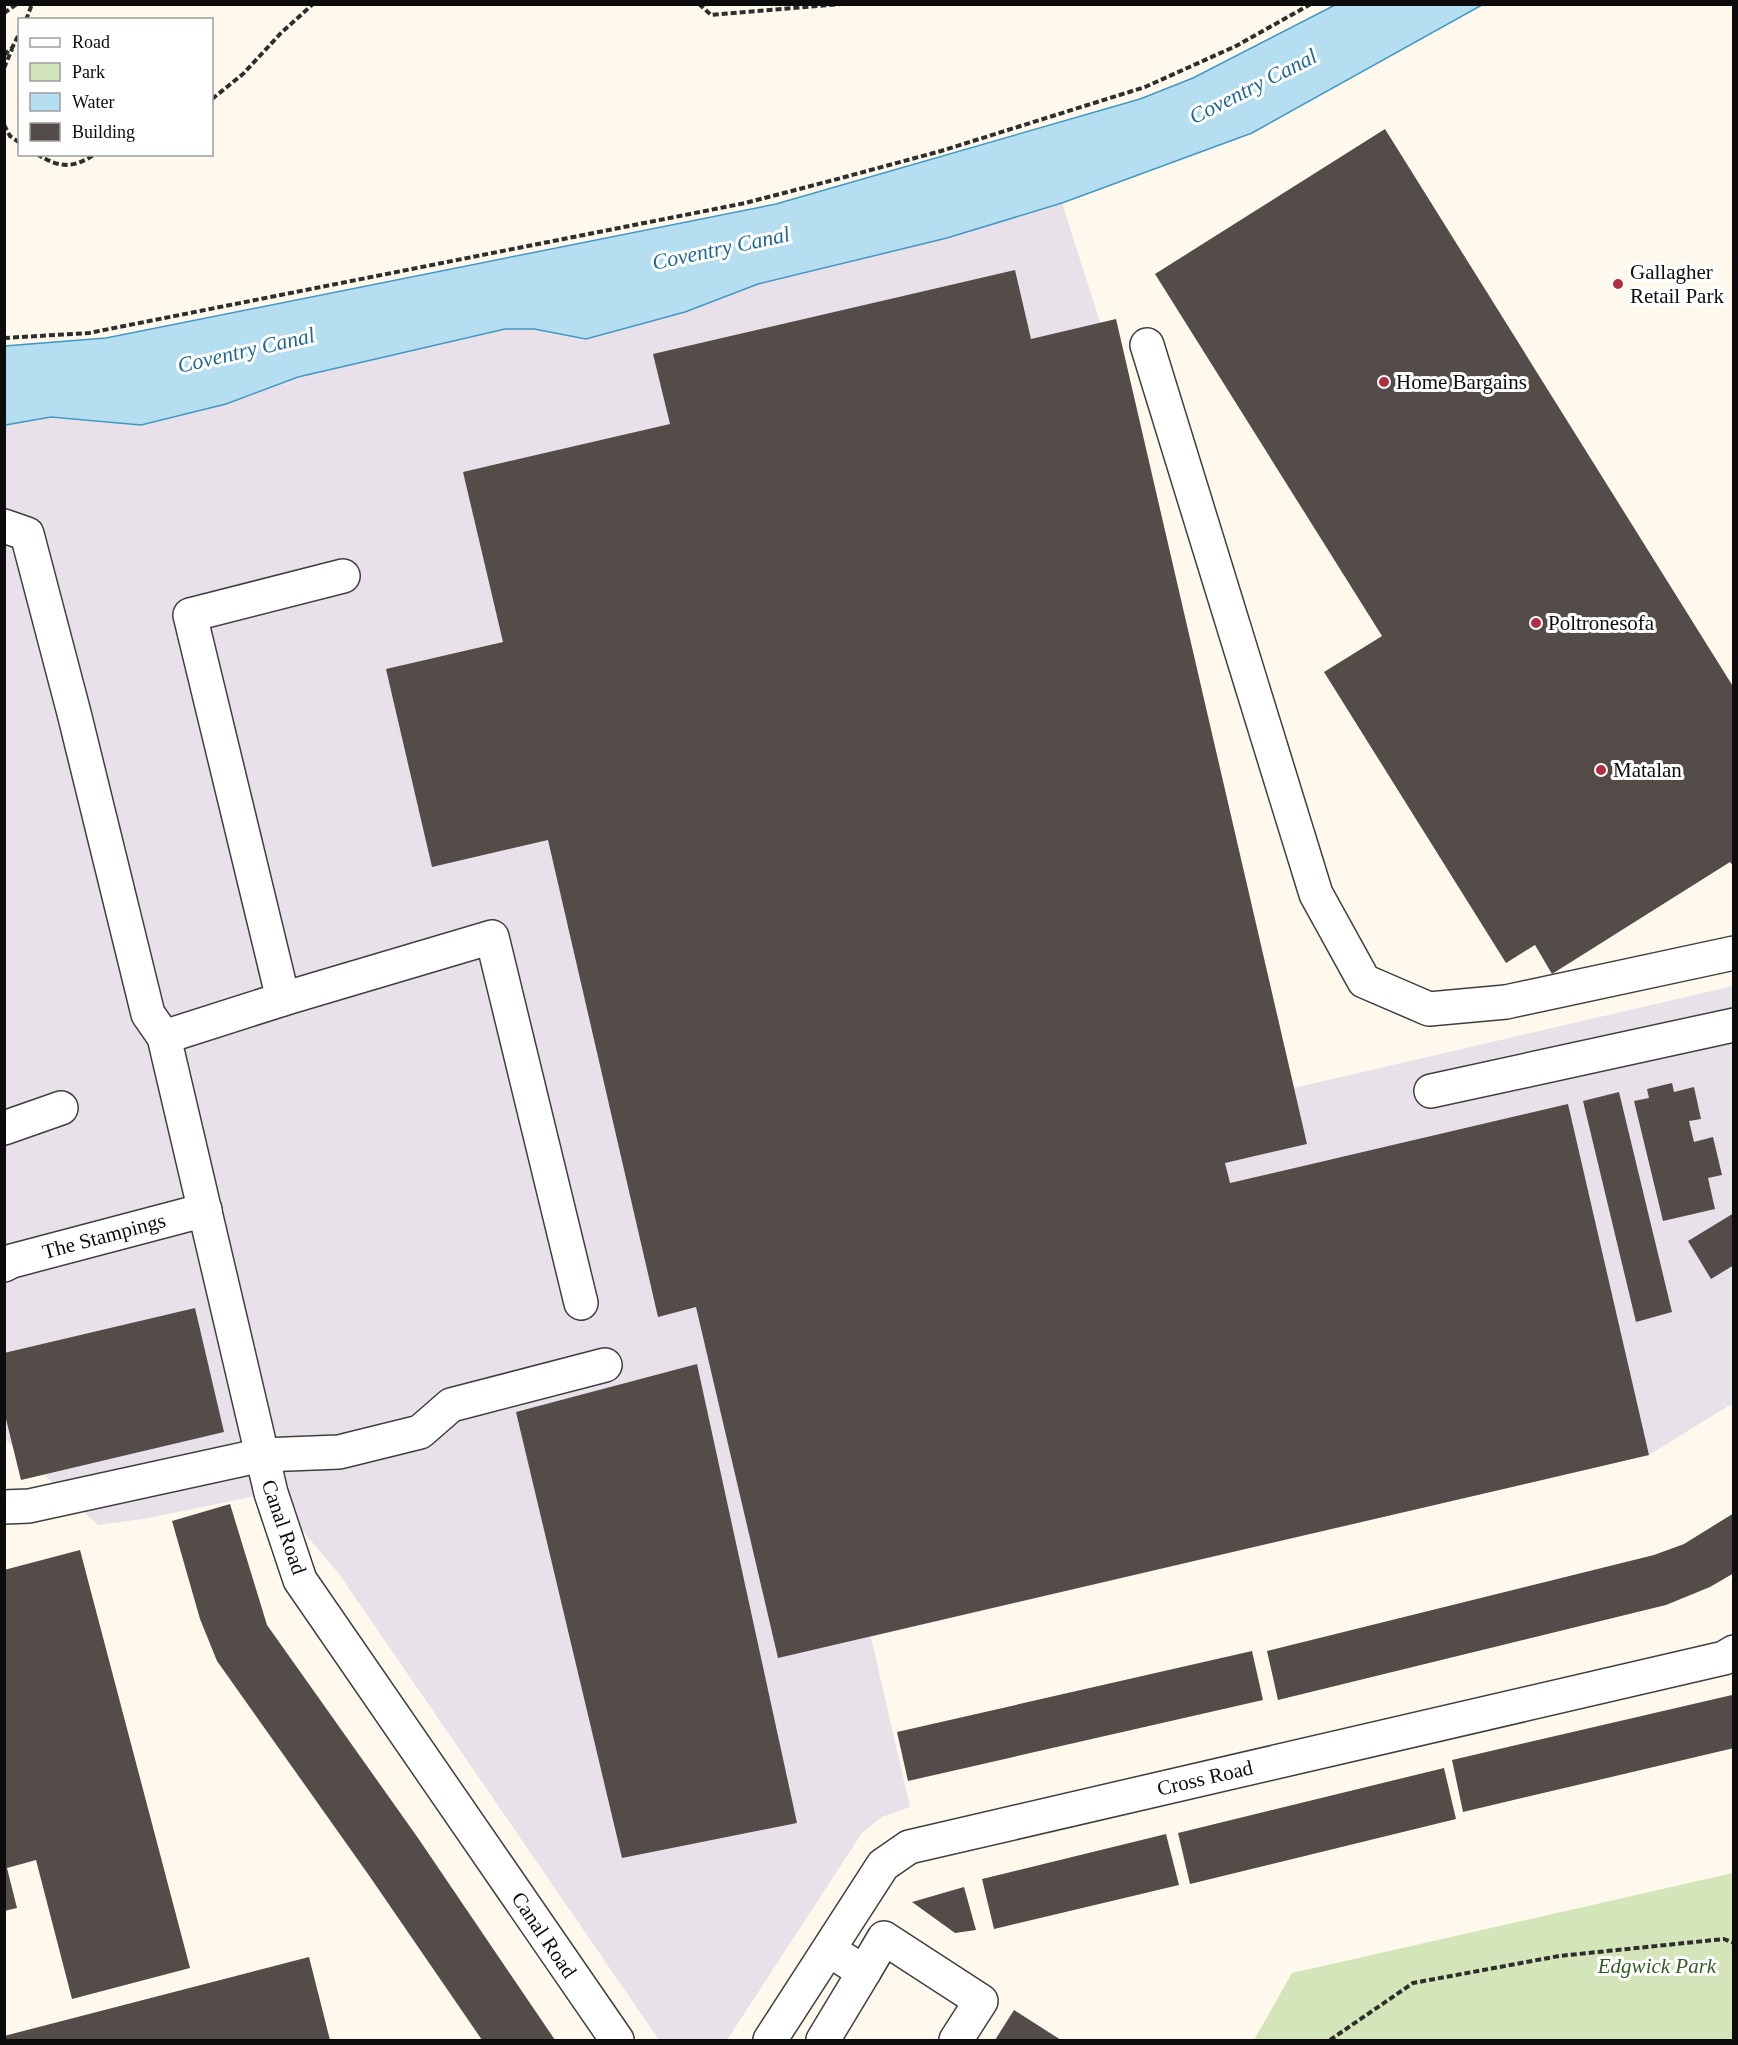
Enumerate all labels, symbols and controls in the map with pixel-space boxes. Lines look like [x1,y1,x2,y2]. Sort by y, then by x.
legend [18,18,213,156]
text: Road [72,32,110,52]
water label: Coventry Canal [1185,43,1321,129]
text: Park [72,62,105,82]
text: Water [72,92,115,112]
text: Building [72,122,135,142]
water label: Coventry Canal [650,221,792,275]
place label: Gallagher Retail Park [1630,260,1724,308]
marker: Gallagher Retail Park [1611,277,1625,291]
water label: Coventry Canal [175,322,317,378]
place label: Home Bargains [1396,370,1527,394]
marker: Home Bargains [1377,375,1391,389]
place label: Poltronesofa [1548,611,1655,635]
marker: Poltronesofa [1529,616,1543,630]
place label: Matalan [1613,758,1682,782]
marker: Matalan [1594,763,1608,777]
street label: The Stampings [40,1208,168,1264]
street label: Canal Road [257,1476,312,1578]
street label: Cross Road [1155,1755,1256,1801]
street label: Canal Road [506,1887,582,1983]
park label: Edgwick Park [1597,1954,1717,1978]

